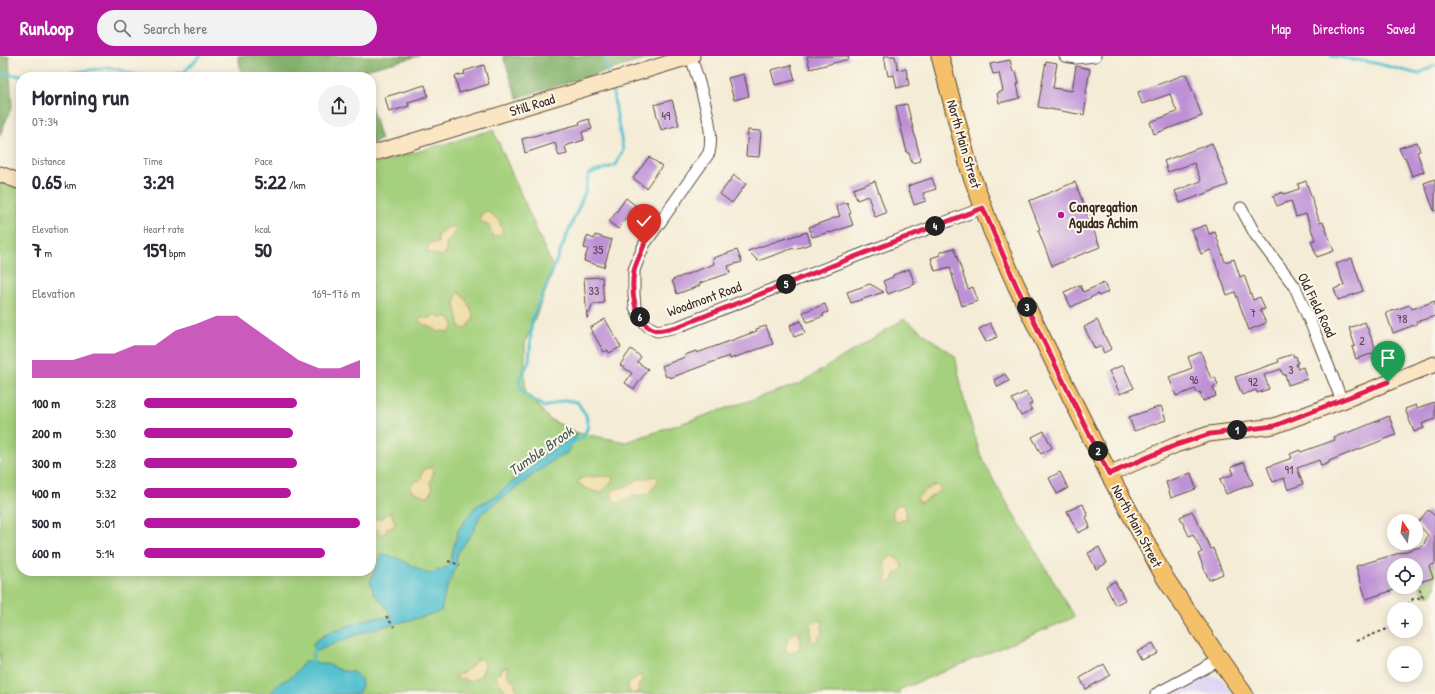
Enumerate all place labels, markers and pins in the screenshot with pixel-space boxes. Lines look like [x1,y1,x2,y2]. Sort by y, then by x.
place label: Congregation Agudas Achim [1069,197,1138,234]
pin [627,204,661,245]
marker: Congregation Agudas Achim [1056,210,1066,220]
pin: 4 [925,216,945,236]
pin: 5 [776,274,796,294]
pin: 3 [1017,297,1037,317]
pin: 6 [630,307,650,327]
pin [1371,341,1405,382]
pin: 1 [1227,420,1247,440]
pin: 2 [1088,441,1108,461]

